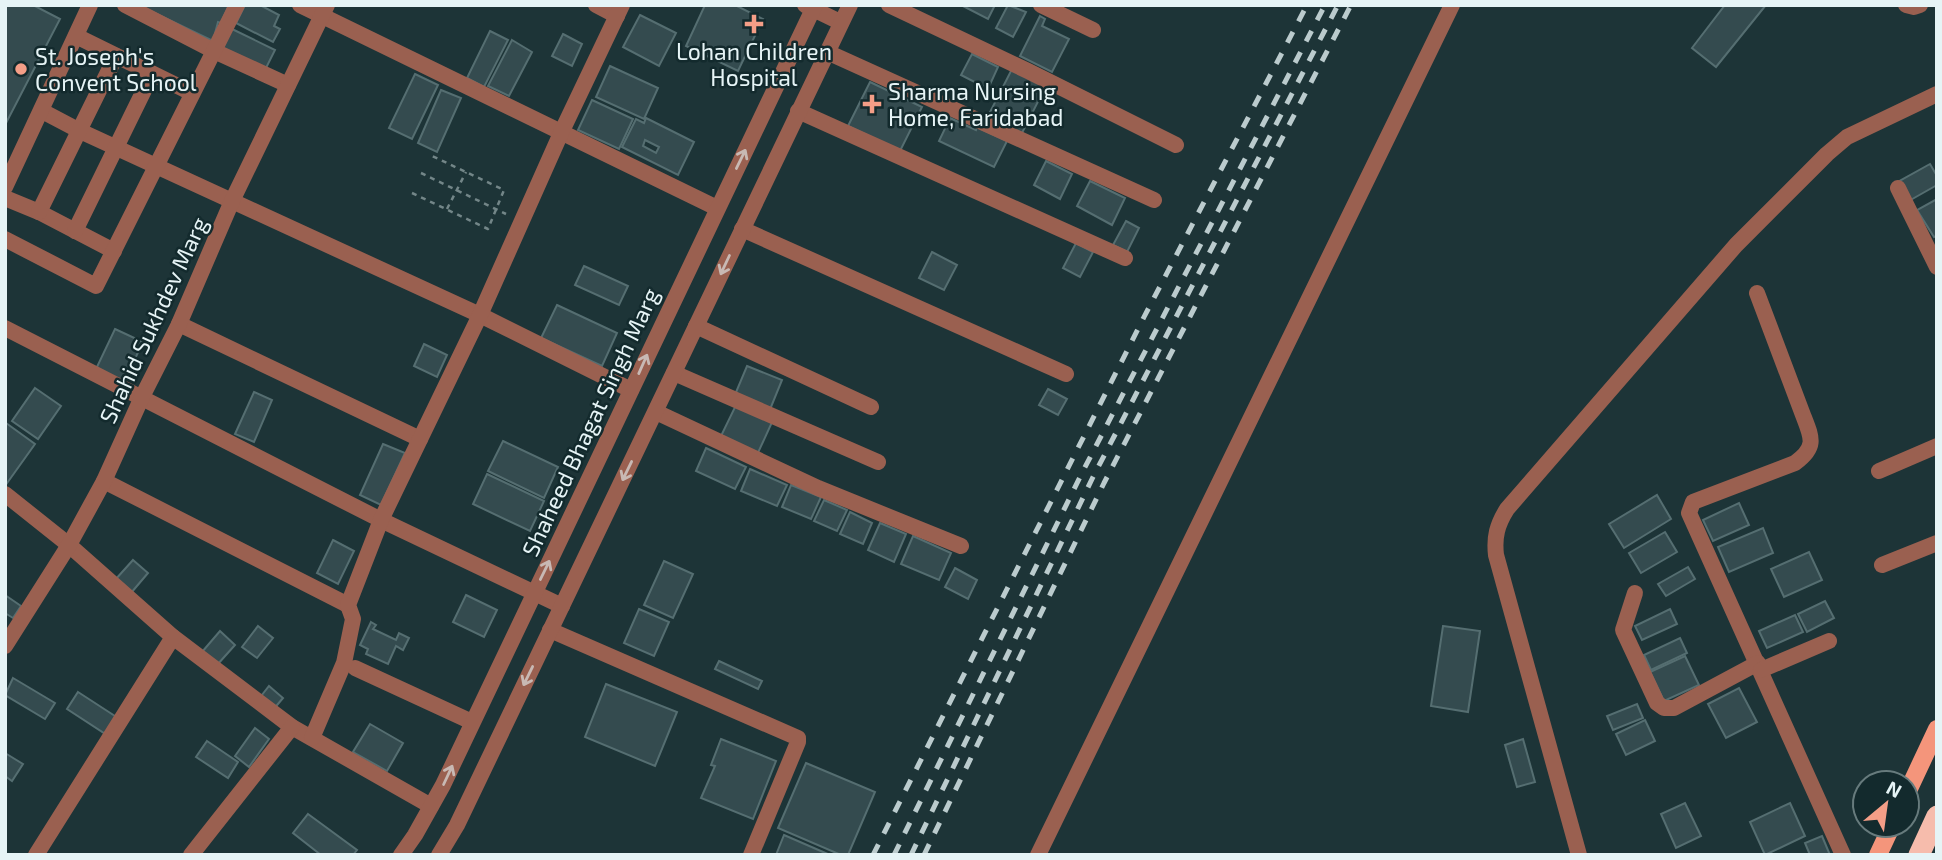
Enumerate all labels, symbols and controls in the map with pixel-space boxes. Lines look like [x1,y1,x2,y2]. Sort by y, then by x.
marker: Lohan Children Hospital [744,14,764,34]
place label: Lohan Children Hospital [676,37,832,91]
place label: St. Joseph's Convent School [35,42,197,96]
marker: St. Joseph's Convent School [13,61,29,77]
place label: Sharma Nursing Home, Faridabad [888,77,1063,131]
marker: Sharma Nursing Home, Faridabad [862,94,882,114]
one-way arrow [735,149,748,170]
street label: Shahid Sukhdev Marg [93,212,213,428]
one-way arrow [717,255,730,276]
street label: Shaheed Bhagat Singh Marg [515,283,665,561]
one-way arrow [636,354,650,375]
one-way arrow [620,460,634,481]
one-way arrow [539,559,552,581]
one-way arrow [521,665,535,686]
one-way arrow [441,765,455,786]
north arrow [1851,769,1921,839]
text: N [1883,775,1906,802]

